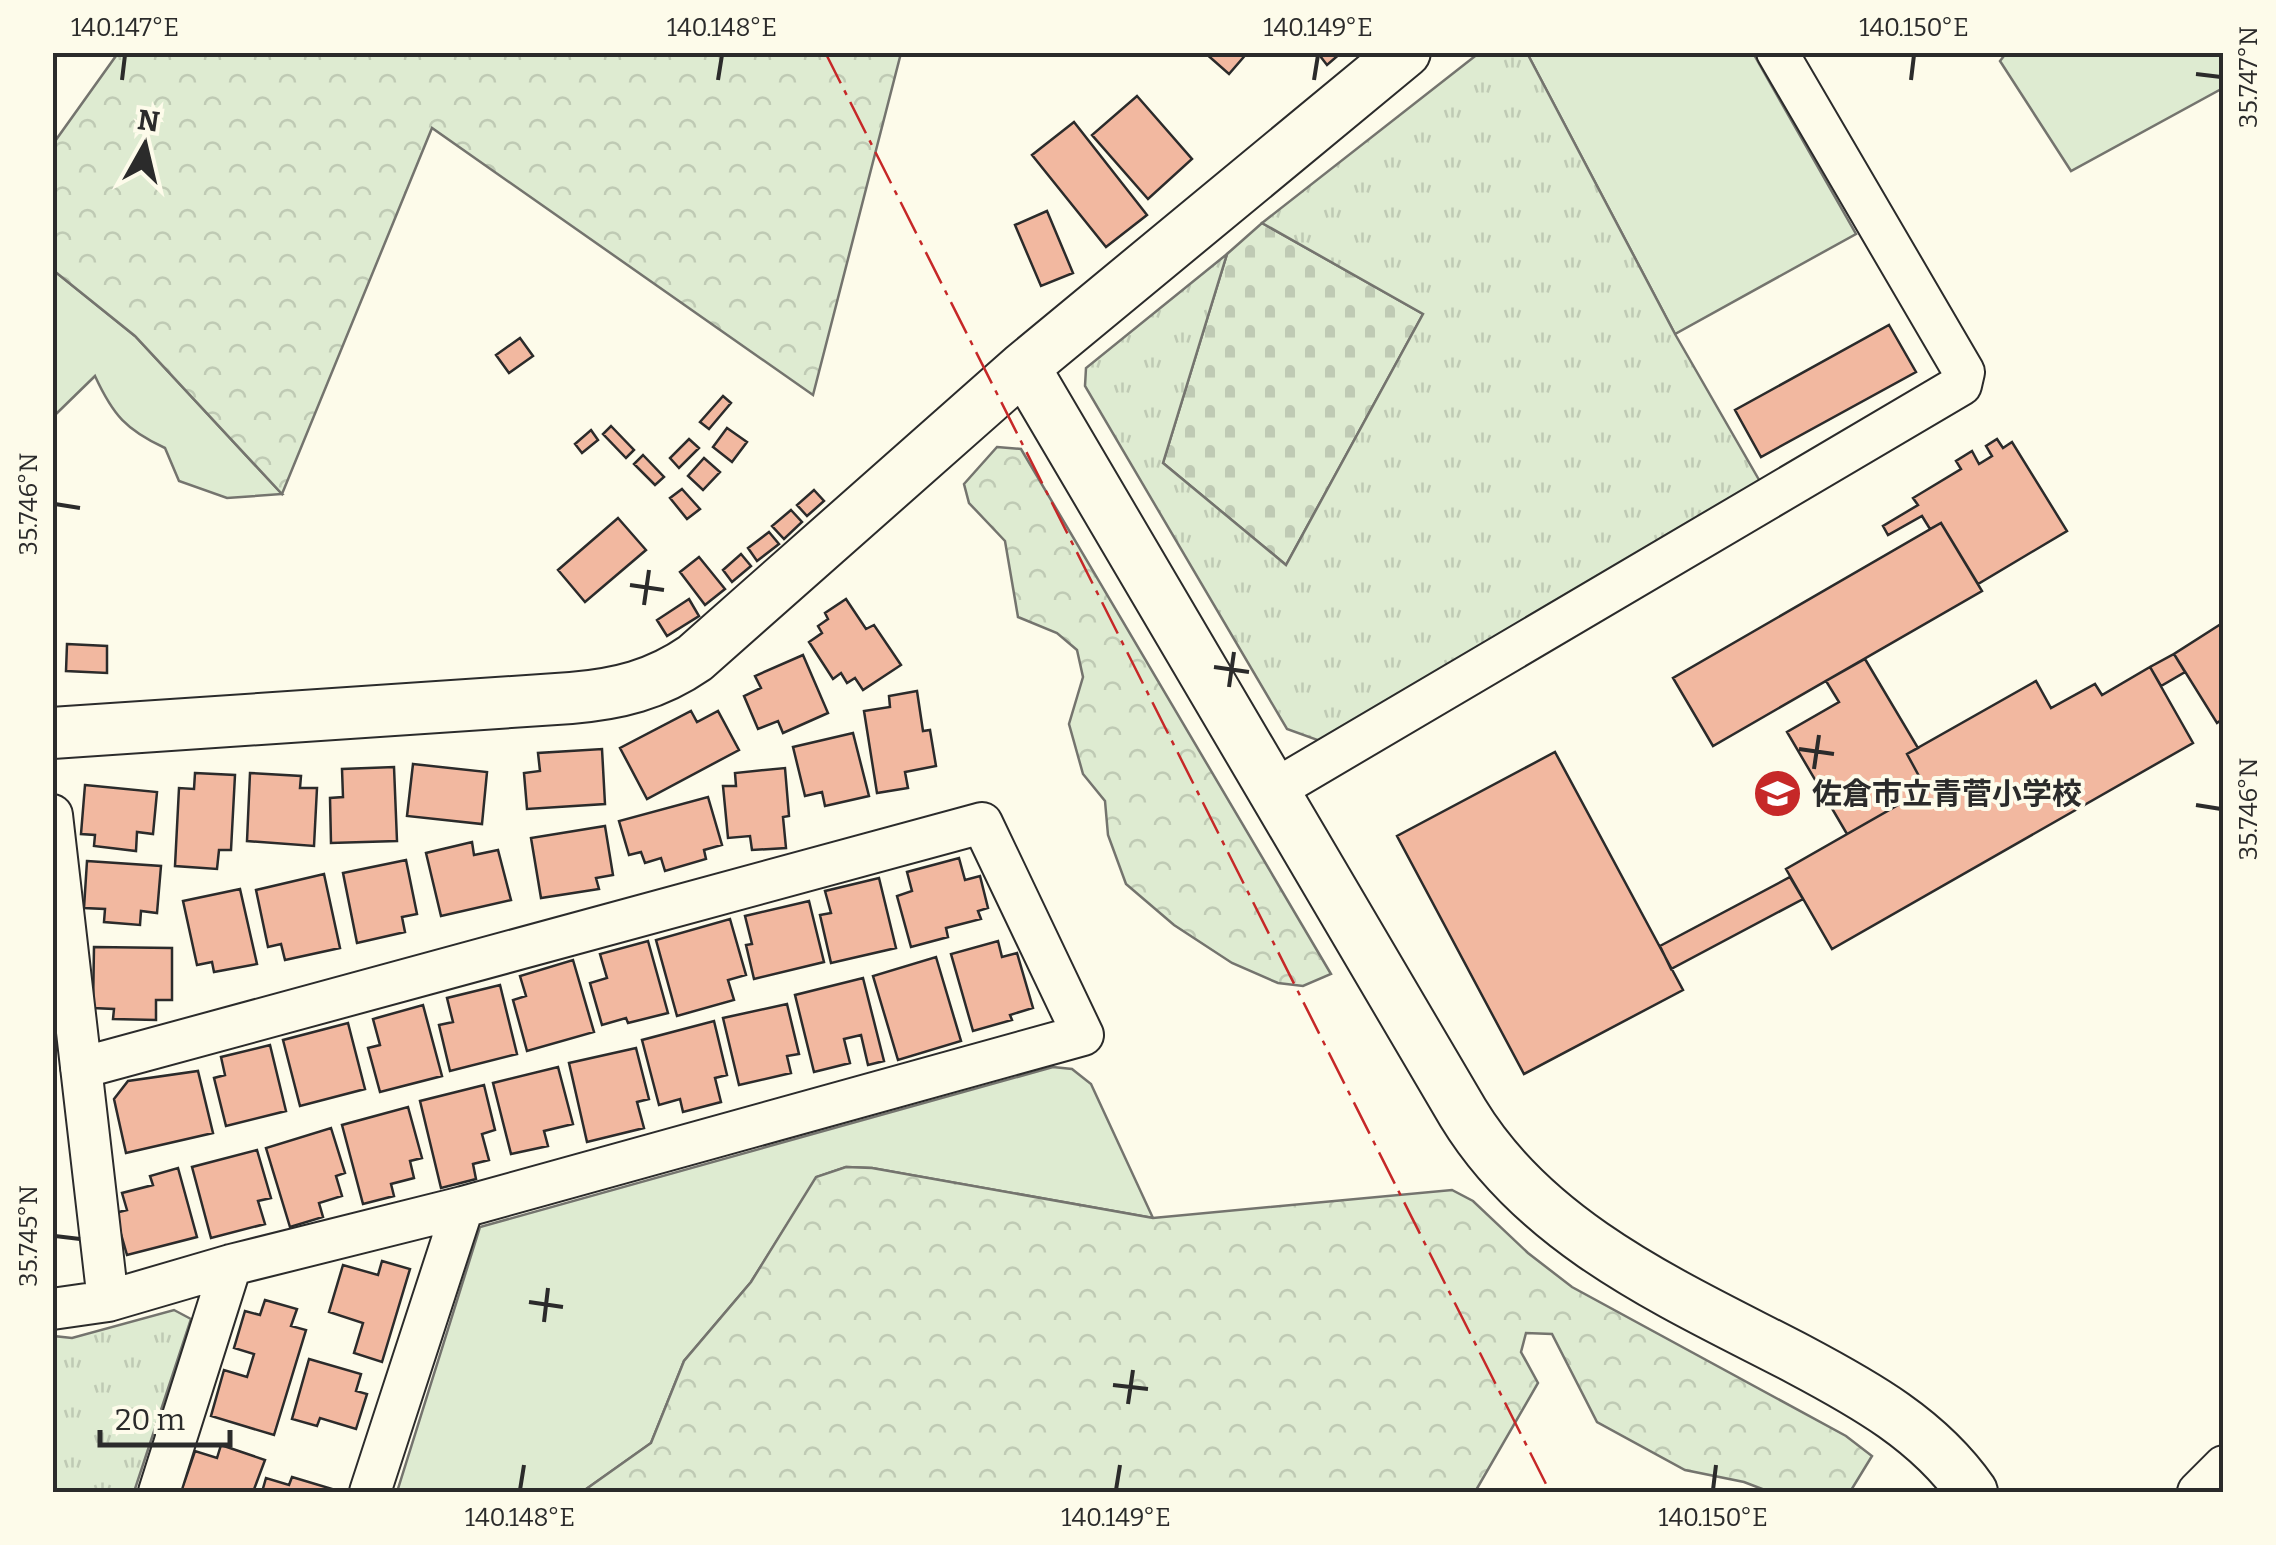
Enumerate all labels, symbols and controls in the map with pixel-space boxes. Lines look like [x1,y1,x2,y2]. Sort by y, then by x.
text: 140.147°E [71,13,179,43]
text: 140.148°E [667,13,777,43]
text: 140.149°E [1263,13,1373,43]
text: 140.150°E [1859,13,1969,43]
text: 35.747°N [2234,26,2264,128]
north arrow [95,95,195,195]
text: N [135,103,161,139]
text: 35.746°N [14,453,44,555]
text: 35.746°N [2234,758,2264,860]
school or university icon: 佐倉市立青菅小学校 [1751,768,1803,820]
place label: 佐倉市立青菅小学校 [1812,776,2082,812]
text: 35.745°N [14,1185,44,1287]
scale bar [100,1385,230,1447]
text: 20 m [115,1402,186,1438]
text: 140.148°E [465,1503,575,1533]
text: 140.149°E [1061,1503,1171,1533]
text: 140.150°E [1658,1503,1768,1533]

